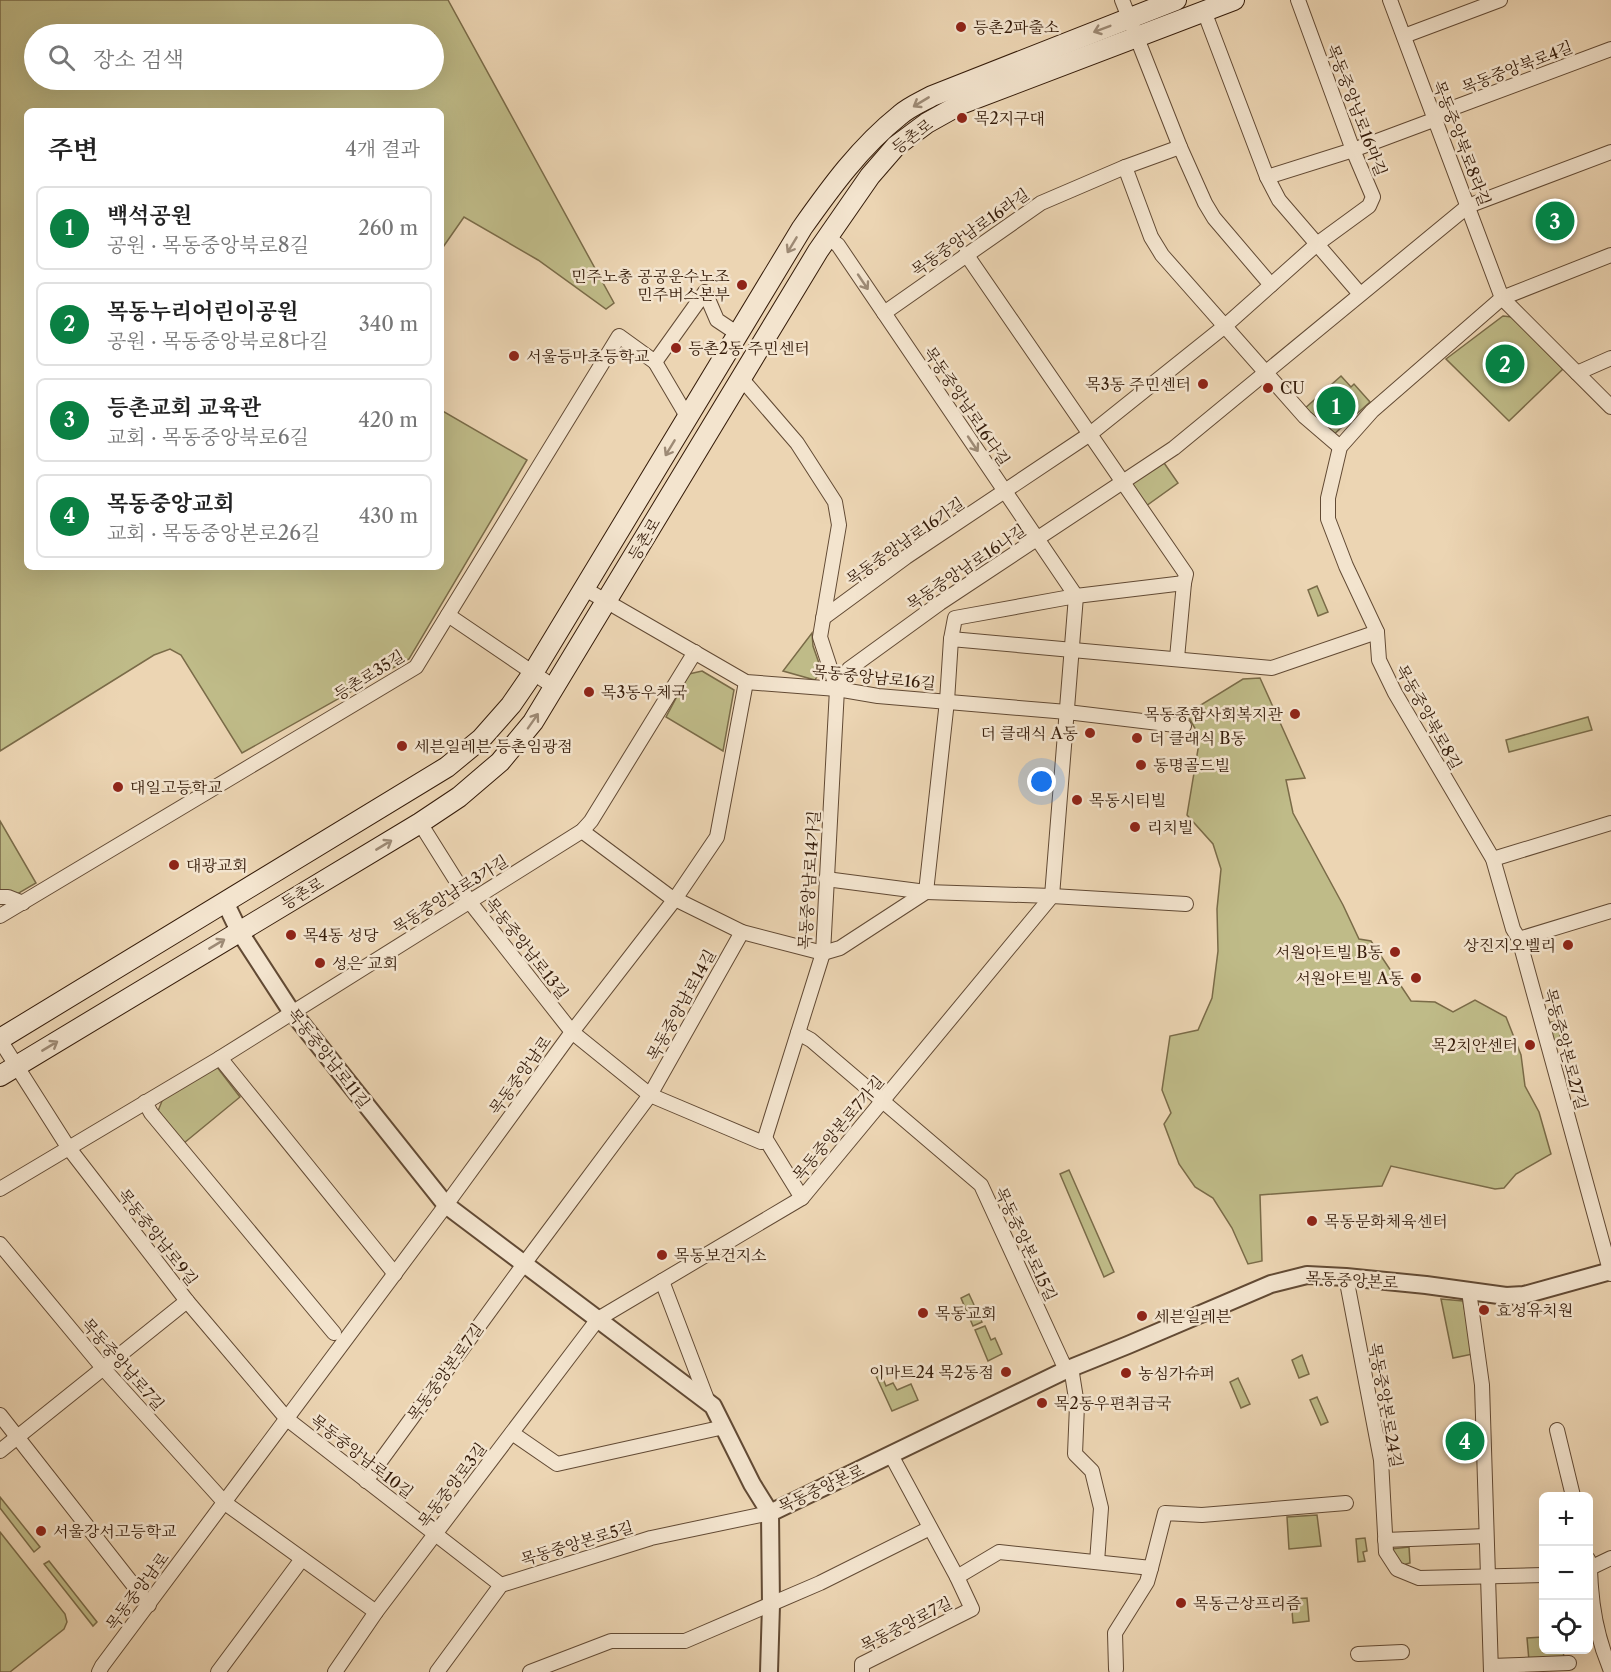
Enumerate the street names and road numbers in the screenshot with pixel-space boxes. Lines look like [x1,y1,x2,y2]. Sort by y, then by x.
street label: 목동중앙북로4길 [1459,37,1575,97]
street label: 목동중앙남로16마길 [1323,41,1391,179]
street label: 목동중앙북로8라길 [1429,77,1495,209]
street label: 등촌로 [887,114,937,158]
street label: 목동중앙남로16라길 [907,184,1033,280]
street label: 목동중앙남로16다길 [920,342,1014,470]
street label: 목동중앙남로16가길 [842,493,968,589]
street label: 등촌로 [623,514,665,564]
street label: 목동중앙남로16나길 [902,520,1030,614]
street label: 등촌로35길 [330,646,408,704]
street label: 목동중앙남로16길 [811,661,937,693]
street label: 목동중앙북로8길 [1392,661,1466,773]
street label: 목동중앙남로14가길 [794,810,824,950]
street label: 목동중앙남로3가길 [389,850,511,938]
street label: 등촌로 [277,872,327,914]
street label: 목동중앙남로13길 [481,893,573,1003]
street label: 목동중앙남로14길 [642,946,720,1064]
street label: 목동중앙본로27길 [1540,986,1592,1112]
street label: 목동중앙남로11길 [284,1004,374,1112]
street label: 목동중앙남로 [485,1031,556,1118]
street label: 목동중앙본로7가길 [788,1071,888,1185]
street label: 목동중앙본로15길 [991,1184,1061,1304]
street label: 목동중앙남로9길 [114,1185,202,1289]
street label: 목동중앙본로 [1305,1268,1399,1292]
street label: 목동중앙남로7길 [77,1314,169,1414]
street label: 목동중앙본로7길 [403,1319,487,1425]
street label: 목동중앙본로24길 [1365,1341,1407,1469]
street label: 목동중앙남로10길 [307,1410,417,1502]
street label: 목동중앙로3길 [413,1438,491,1532]
street label: 목동중앙본로 [775,1459,868,1517]
street label: 목동중앙본로5길 [518,1516,636,1570]
street label: 목동중앙남로 [101,1548,173,1634]
street label: 목동중앙로7길 [857,1592,955,1656]

